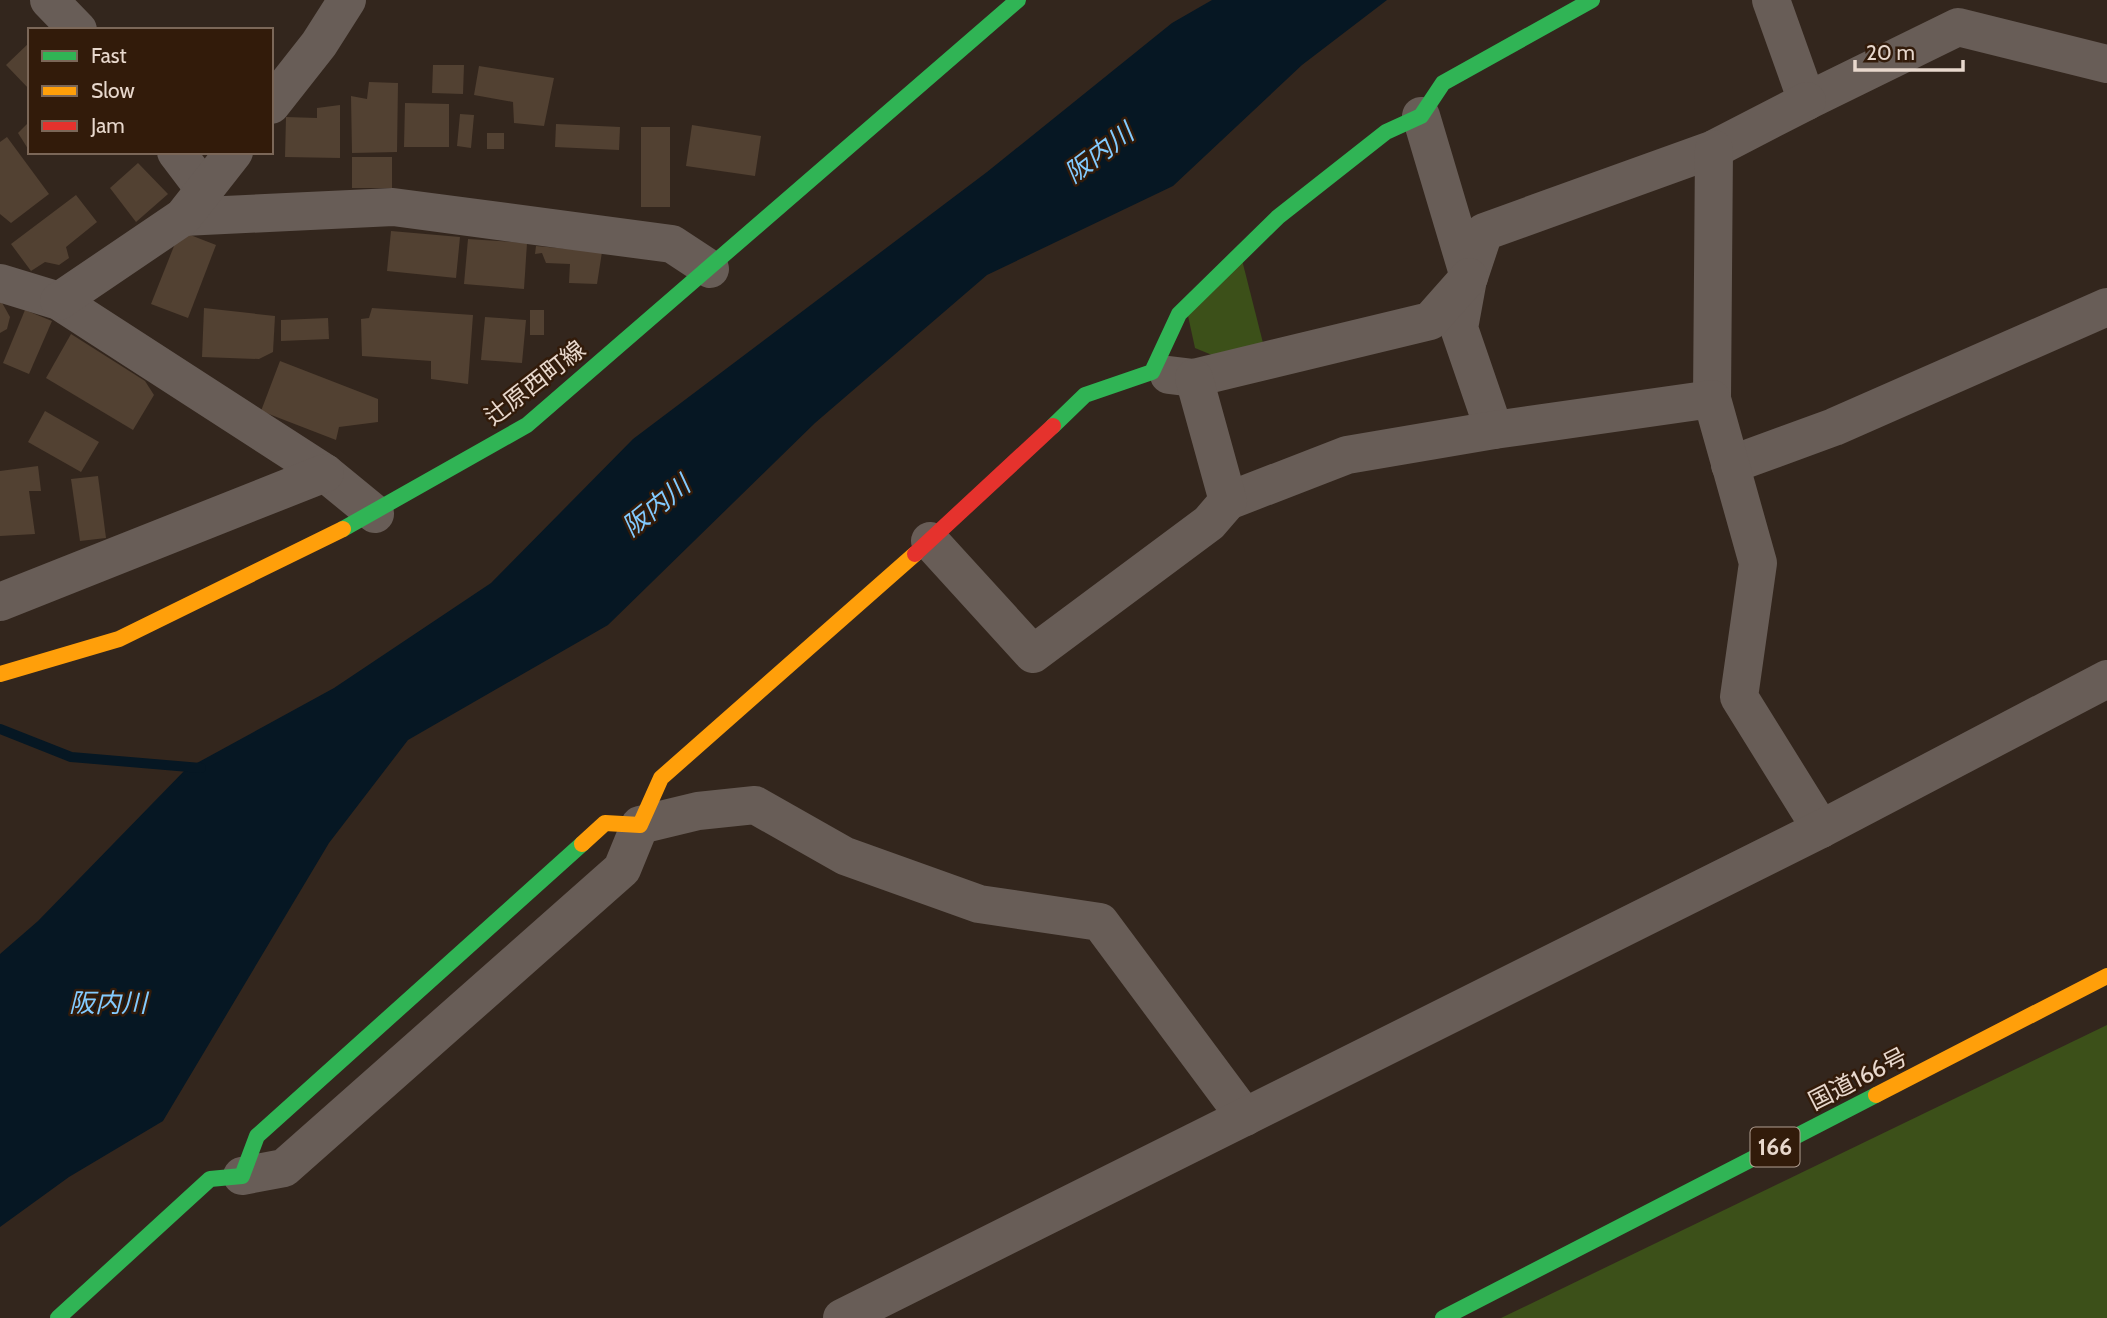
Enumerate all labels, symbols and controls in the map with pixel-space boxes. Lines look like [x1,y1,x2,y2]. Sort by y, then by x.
legend [28,28,273,154]
scale bar [1855,28,1964,72]
text: 20 m [1866,40,1915,65]
text: Fast [91,43,127,68]
text: Slow [91,78,135,103]
text: Jam [90,113,125,138]
water label: 阪内川 [1058,115,1142,189]
street label: 辻原西町線 [478,334,591,431]
water label: 阪内川 [616,467,699,543]
water label: 阪内川 [69,987,150,1019]
street label: 国道166号 [1803,1041,1912,1116]
road number: 166 [1750,1128,1800,1166]

